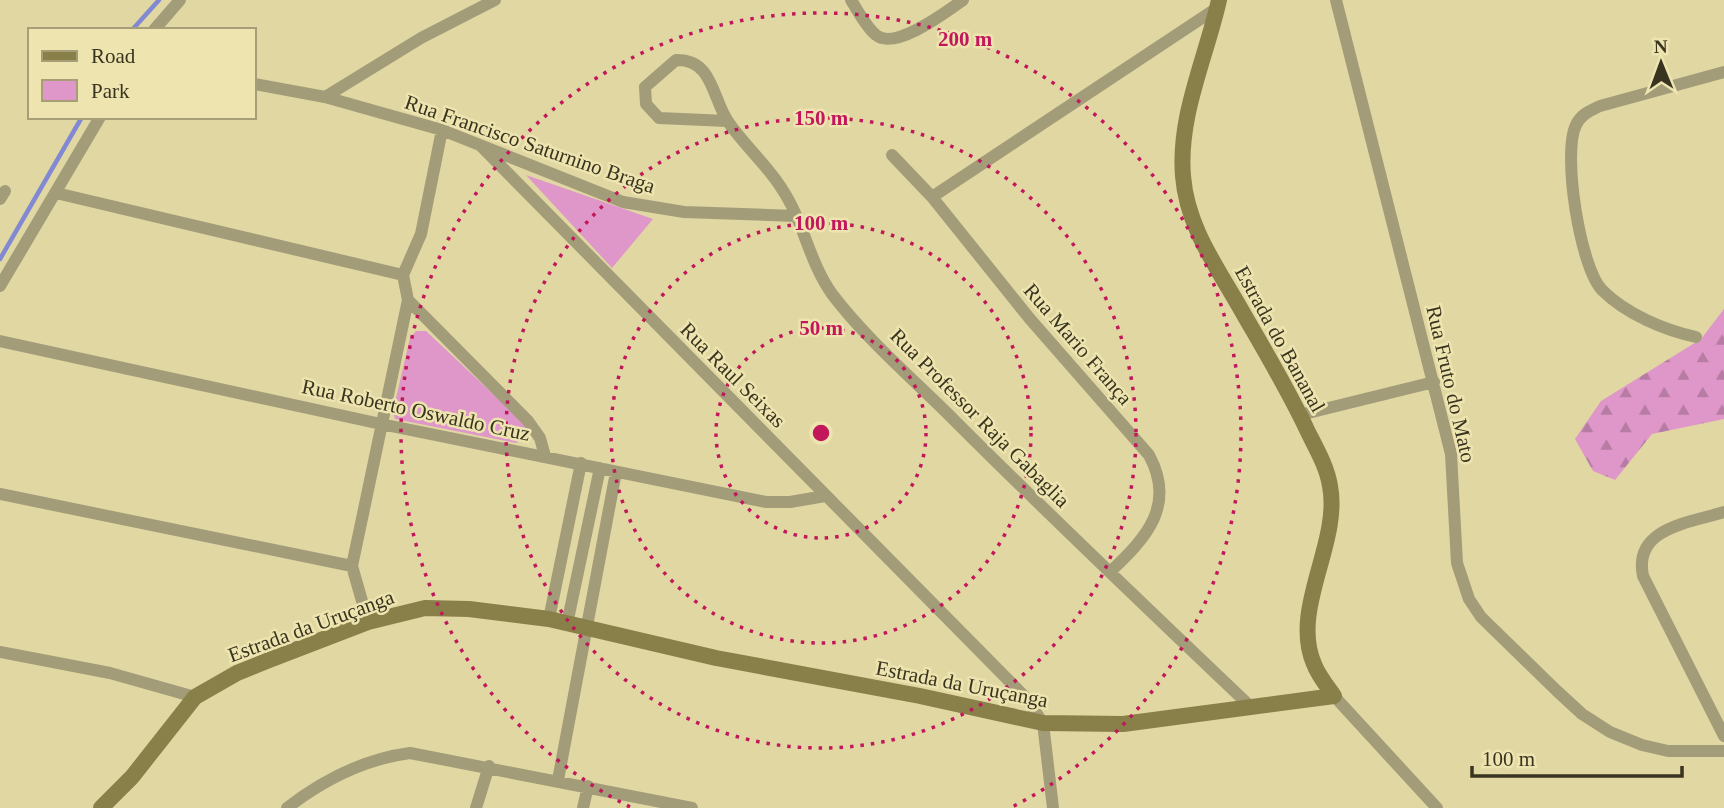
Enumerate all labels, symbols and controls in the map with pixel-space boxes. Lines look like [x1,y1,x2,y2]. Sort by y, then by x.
text: 200 m [938,27,993,51]
legend [28,28,256,119]
north arrow [1626,28,1696,98]
text: N [1654,36,1668,57]
text: Road [91,44,136,68]
text: Park [91,79,130,103]
street label: Rua Francisco Saturnino Braga [402,90,659,198]
text: 150 m [794,106,849,130]
text: 100 m [794,211,849,235]
street label: Estrada do Bananal [1230,262,1330,416]
street label: Rua Mario França [1019,278,1138,410]
street label: Rua Fruto do Mato [1421,303,1481,465]
text: 50 m [799,316,843,340]
street label: Rua Raul Seixas [675,317,791,433]
street label: Rua Professor Raja Gabaglia [886,324,1075,513]
street label: Rua Roberto Oswaldo Cruz [300,374,532,446]
centre of rings [809,421,833,445]
street label: Estrada da Uruçanga [225,585,398,667]
street label: Estrada da Uruçanga [874,656,1051,713]
scale bar [1472,734,1682,778]
text: 100 m [1482,747,1535,771]

